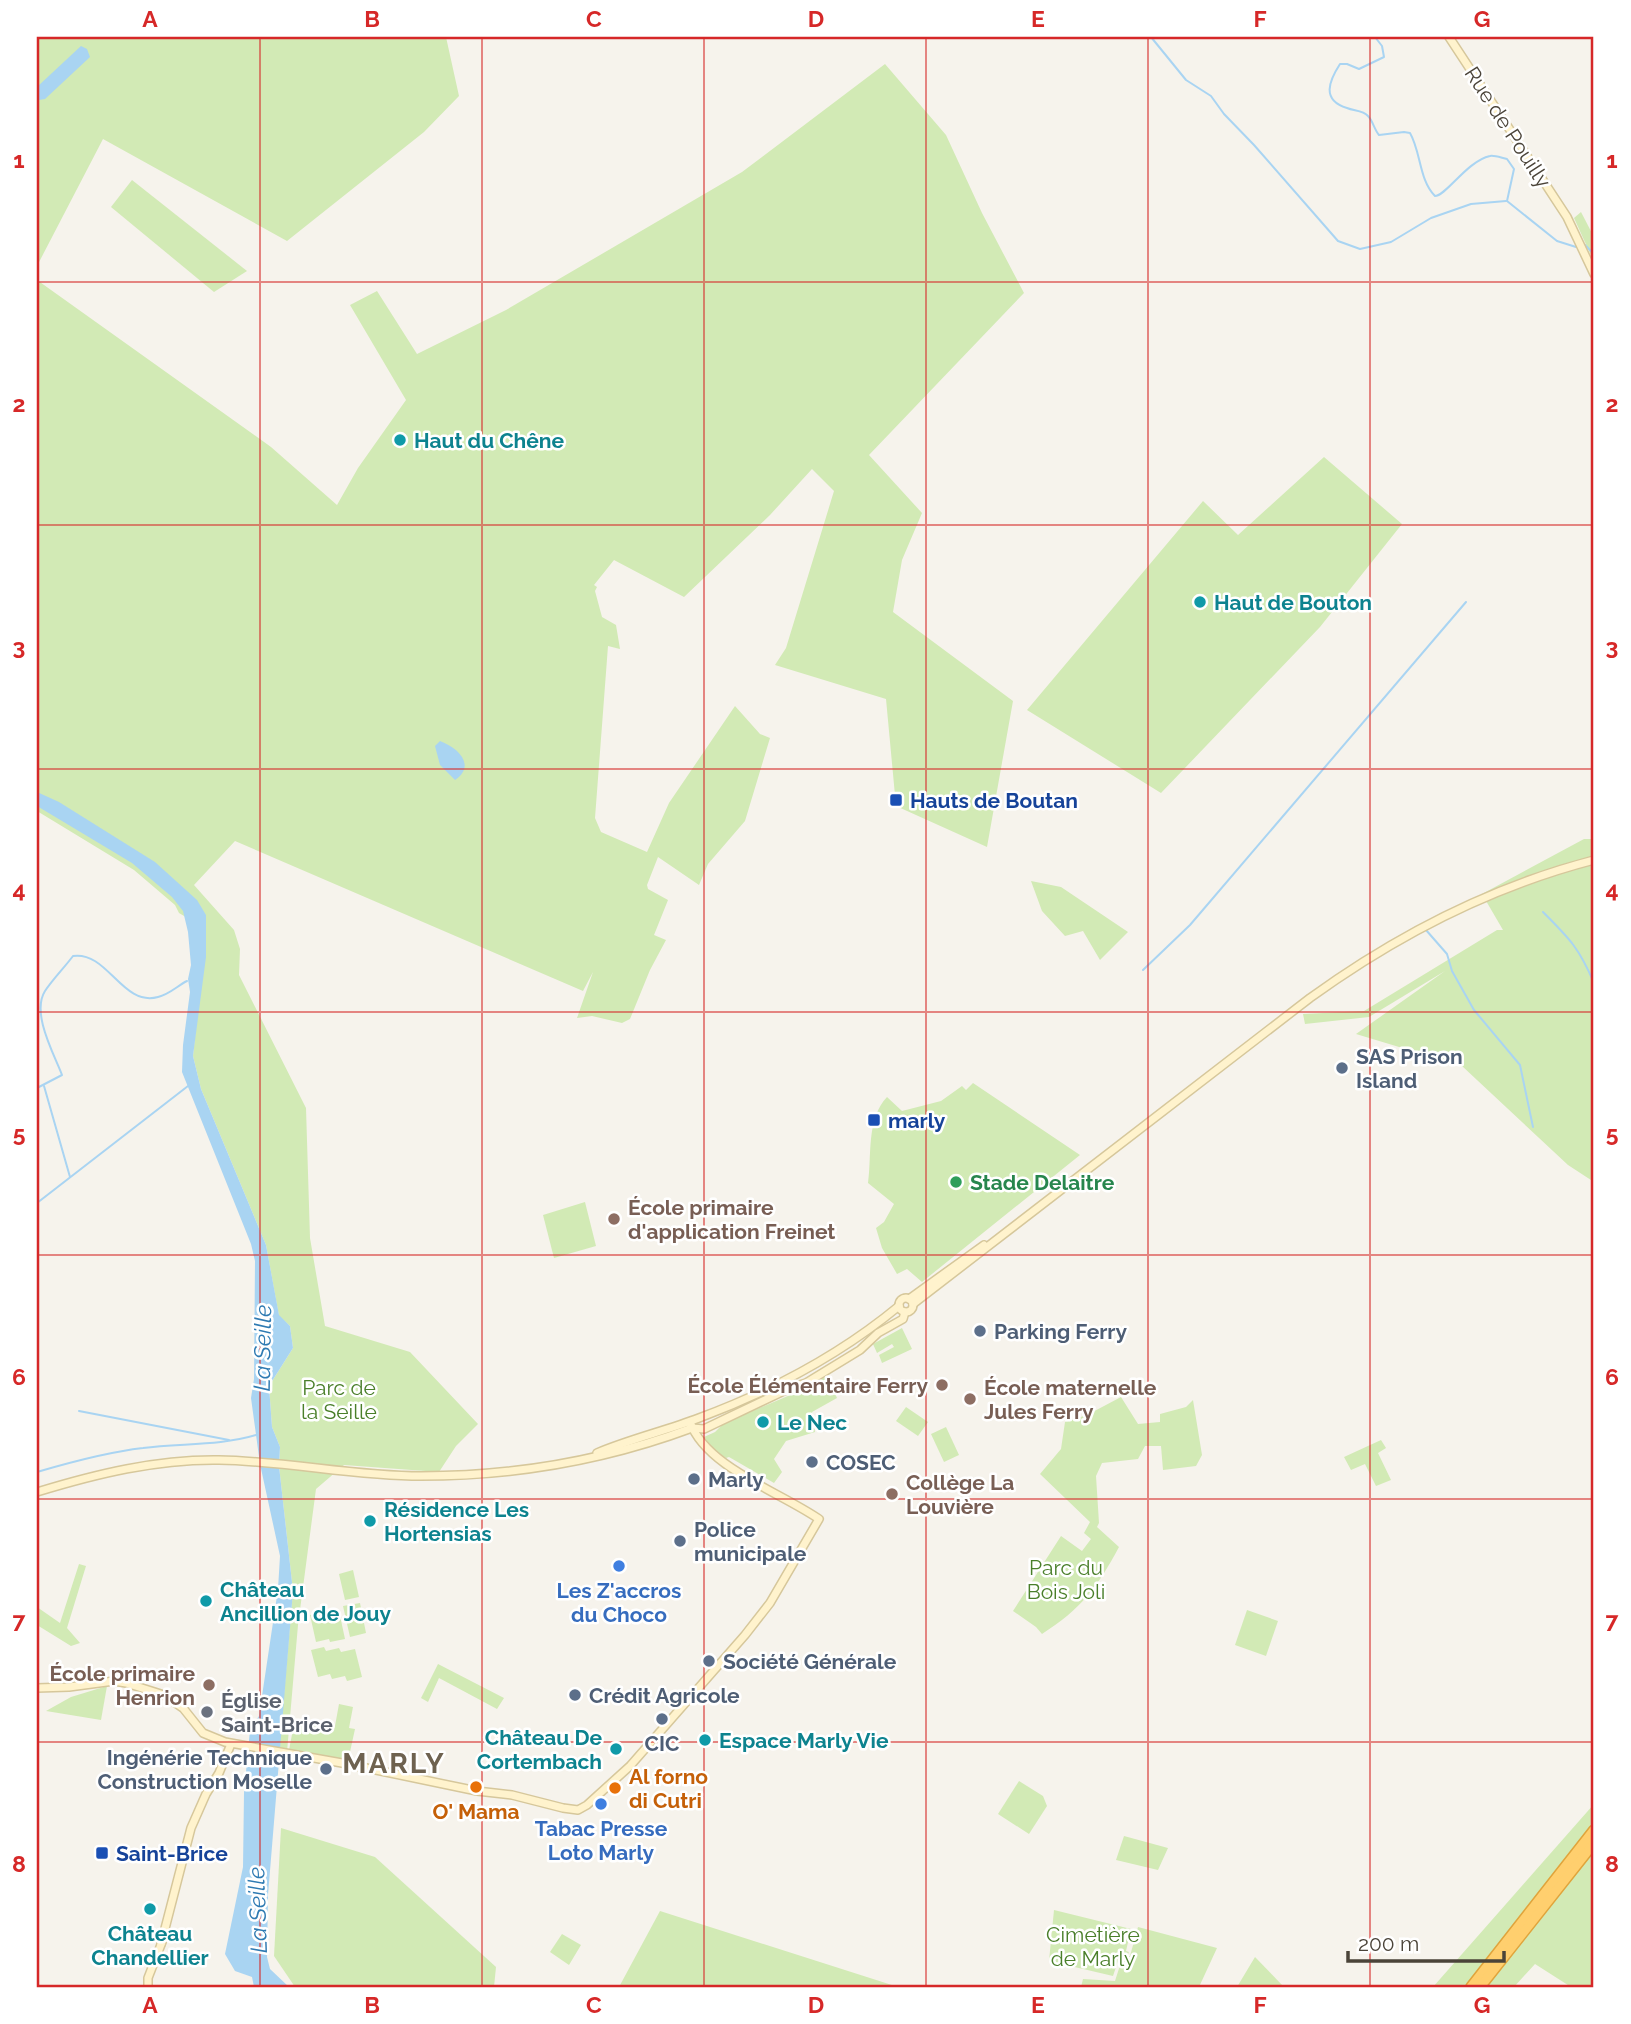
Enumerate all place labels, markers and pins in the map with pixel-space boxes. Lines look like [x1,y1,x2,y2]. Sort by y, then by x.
place label: Haut du Chêne [414,428,565,453]
marker: Haut du Chêne [392,432,408,448]
place label: Haut de Bouton [1214,590,1372,615]
marker: Haut de Bouton [1192,594,1208,610]
place label: Hauts de Boutan [910,788,1078,813]
marker: Hauts de Boutan [888,792,904,808]
place label: SAS Prison Island [1356,1044,1463,1093]
marker: SAS Prison Island [1334,1060,1350,1076]
place label: marly [888,1108,946,1133]
marker: marly [866,1112,882,1128]
place label: Stade Delaitre [970,1170,1115,1195]
marker: Stade Delaitre [948,1174,964,1190]
place label: École primaire d'application Freinet [628,1195,835,1244]
marker: École primaire d'application Freinet [606,1211,622,1227]
place label: Parking Ferry [994,1319,1127,1344]
marker: Parking Ferry [972,1323,988,1339]
place label: École Élémentaire Ferry [687,1373,928,1398]
place label: École maternelle Jules Ferry [984,1375,1157,1424]
marker: École Élémentaire Ferry [934,1377,950,1393]
marker: École maternelle Jules Ferry [962,1391,978,1407]
place label: Le Nec [777,1410,847,1435]
marker: Le Nec [755,1414,771,1430]
place label: COSEC [826,1450,896,1475]
marker: COSEC [804,1454,820,1470]
place label: Marly [708,1467,764,1492]
place label: Collège La Louvière [906,1470,1014,1519]
marker: Marly [686,1471,702,1487]
marker: Collège La Louvière [884,1486,900,1502]
place label: Résidence Les Hortensias [384,1497,529,1546]
marker: Résidence Les Hortensias [362,1513,378,1529]
place label: Police municipale [694,1517,807,1566]
marker: Police municipale [672,1533,688,1549]
marker: Les Z'accros du Choco [611,1558,627,1574]
place label: Château Ancillion de Jouy [220,1577,391,1626]
place label: Les Z'accros du Choco [557,1578,681,1627]
marker: Château Ancillion de Jouy [198,1593,214,1609]
place label: Société Générale [723,1649,897,1674]
marker: Société Générale [701,1653,717,1669]
place label: École primaire Henrion [50,1661,195,1710]
marker: École primaire Henrion [201,1677,217,1693]
place label: Crédit Agricole [589,1683,740,1708]
marker: Crédit Agricole [567,1687,583,1703]
place label: Église Saint-Brice [221,1688,333,1737]
marker: Église Saint-Brice [199,1704,215,1720]
marker: CIC [654,1711,670,1727]
place label: Château De Cortembach [477,1725,602,1774]
place label: Espace Marly Vie [719,1728,889,1753]
place label: CIC [645,1731,679,1756]
marker: Espace Marly Vie [697,1732,713,1748]
marker: Château De Cortembach [608,1741,624,1757]
place label: Ingénérie Technique Construction Moselle [97,1745,312,1794]
marker: Ingénérie Technique Construction Moselle [318,1761,334,1777]
place label: Al forno di Cutri [629,1764,708,1813]
marker: O' Mama [468,1779,484,1795]
marker: Al forno di Cutri [607,1780,623,1796]
marker: Tabac Presse Loto Marly [593,1796,609,1812]
place label: O' Mama [432,1799,520,1824]
place label: Tabac Presse Loto Marly [535,1816,668,1865]
place label: Saint-Brice [116,1841,228,1866]
marker: Saint-Brice [94,1845,110,1861]
marker: Château Chandellier [142,1901,158,1917]
place label: Château Chandellier [91,1921,209,1970]

